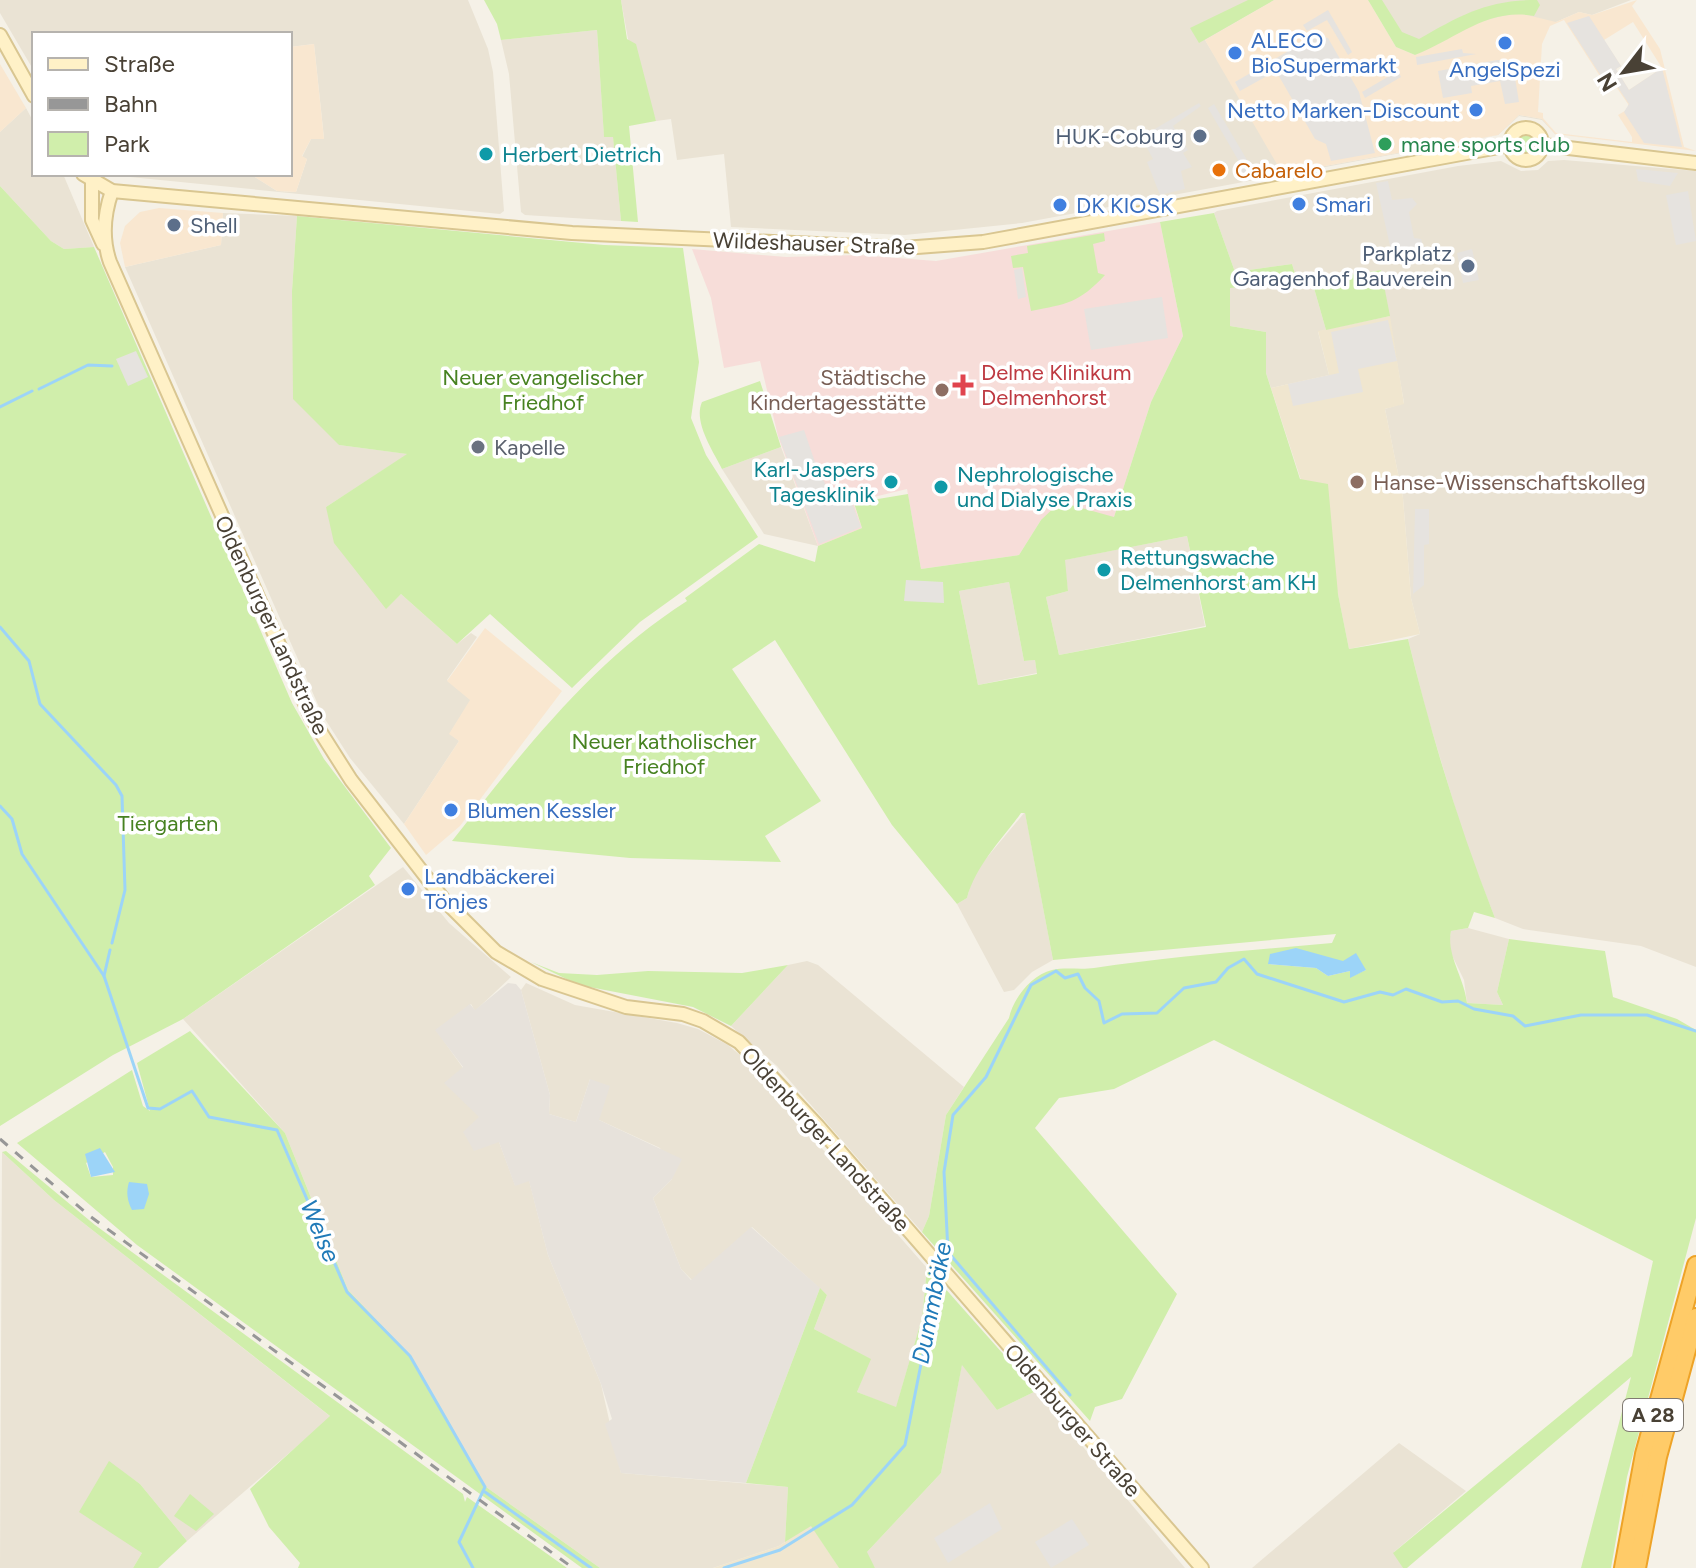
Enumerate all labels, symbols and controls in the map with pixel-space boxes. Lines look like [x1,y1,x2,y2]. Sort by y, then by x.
place label: ALECO BioSupermarkt [1251,27,1397,79]
legend [32,32,292,176]
north arrow [1584,32,1664,112]
marker: AngelSpezi [1496,34,1514,52]
marker: ALECO BioSupermarkt [1226,44,1244,62]
text: Straße [104,49,175,78]
place label: AngelSpezi [1449,56,1561,83]
text: N [1591,68,1623,96]
text: Bahn [104,89,158,118]
place label: Netto Marken-Discount [1227,97,1460,124]
marker: Netto Marken-Discount [1467,101,1485,119]
place label: HUK-Coburg [1055,123,1184,150]
marker: HUK-Coburg [1191,127,1209,145]
text: Park [104,129,150,158]
place label: mane sports club [1401,131,1570,158]
marker: mane sports club [1376,135,1394,153]
place label: Herbert Dietrich [502,141,661,168]
marker: Herbert Dietrich [477,145,495,163]
place label: Cabarelo [1235,157,1323,184]
marker: Cabarelo [1210,161,1228,179]
place label: Smari [1315,191,1371,218]
place label: DK KIOSK [1076,192,1174,219]
marker: Smari [1290,195,1308,213]
marker: DK KIOSK [1051,196,1069,214]
place label: Shell [190,212,237,239]
marker: Shell [165,216,183,234]
street label: Wildeshauser Straße [713,226,915,261]
place label: Parkplatz Garagenhof Bauverein [1233,240,1452,292]
marker: Parkplatz Garagenhof Bauverein [1459,257,1477,275]
place label: Delme Klinikum Delmenhorst [981,359,1132,411]
park label: Neuer evangelischer Friedhof [442,364,644,416]
place label: Städtische Kindertagesstätte [750,364,926,416]
marker: Delme Klinikum Delmenhorst [952,374,974,396]
marker: Städtische Kindertagesstätte [933,381,951,399]
place label: Kapelle [494,434,565,461]
marker: Kapelle [469,438,487,456]
place label: Karl-Jaspers Tagesklinik [754,456,875,508]
place label: Nephrologische und Dialyse Praxis [957,461,1133,513]
place label: Hanse-Wissenschaftskolleg [1373,469,1646,496]
marker: Karl-Jaspers Tagesklinik [882,473,900,491]
marker: Hanse-Wissenschaftskolleg [1348,473,1366,491]
marker: Nephrologische und Dialyse Praxis [932,478,950,496]
street label: Oldenburger Landstraße [209,511,334,739]
place label: Rettungswache Delmenhorst am KH [1120,544,1317,596]
marker: Rettungswache Delmenhorst am KH [1095,561,1113,579]
park label: Neuer katholischer Friedhof [571,728,757,780]
place label: Blumen Kessler [467,797,617,824]
marker: Blumen Kessler [442,801,460,819]
park label: Tiergarten [118,810,218,837]
place label: Landbäckerei Tönjes [424,863,555,915]
marker: Landbäckerei Tönjes [399,880,417,898]
street label: Oldenburger Landstraße [736,1042,916,1237]
water label: Welse [294,1195,346,1266]
water label: Dummbäke [906,1240,958,1366]
street label: Oldenburger Straße [999,1338,1147,1503]
road number: A 28 [1623,1399,1683,1431]

